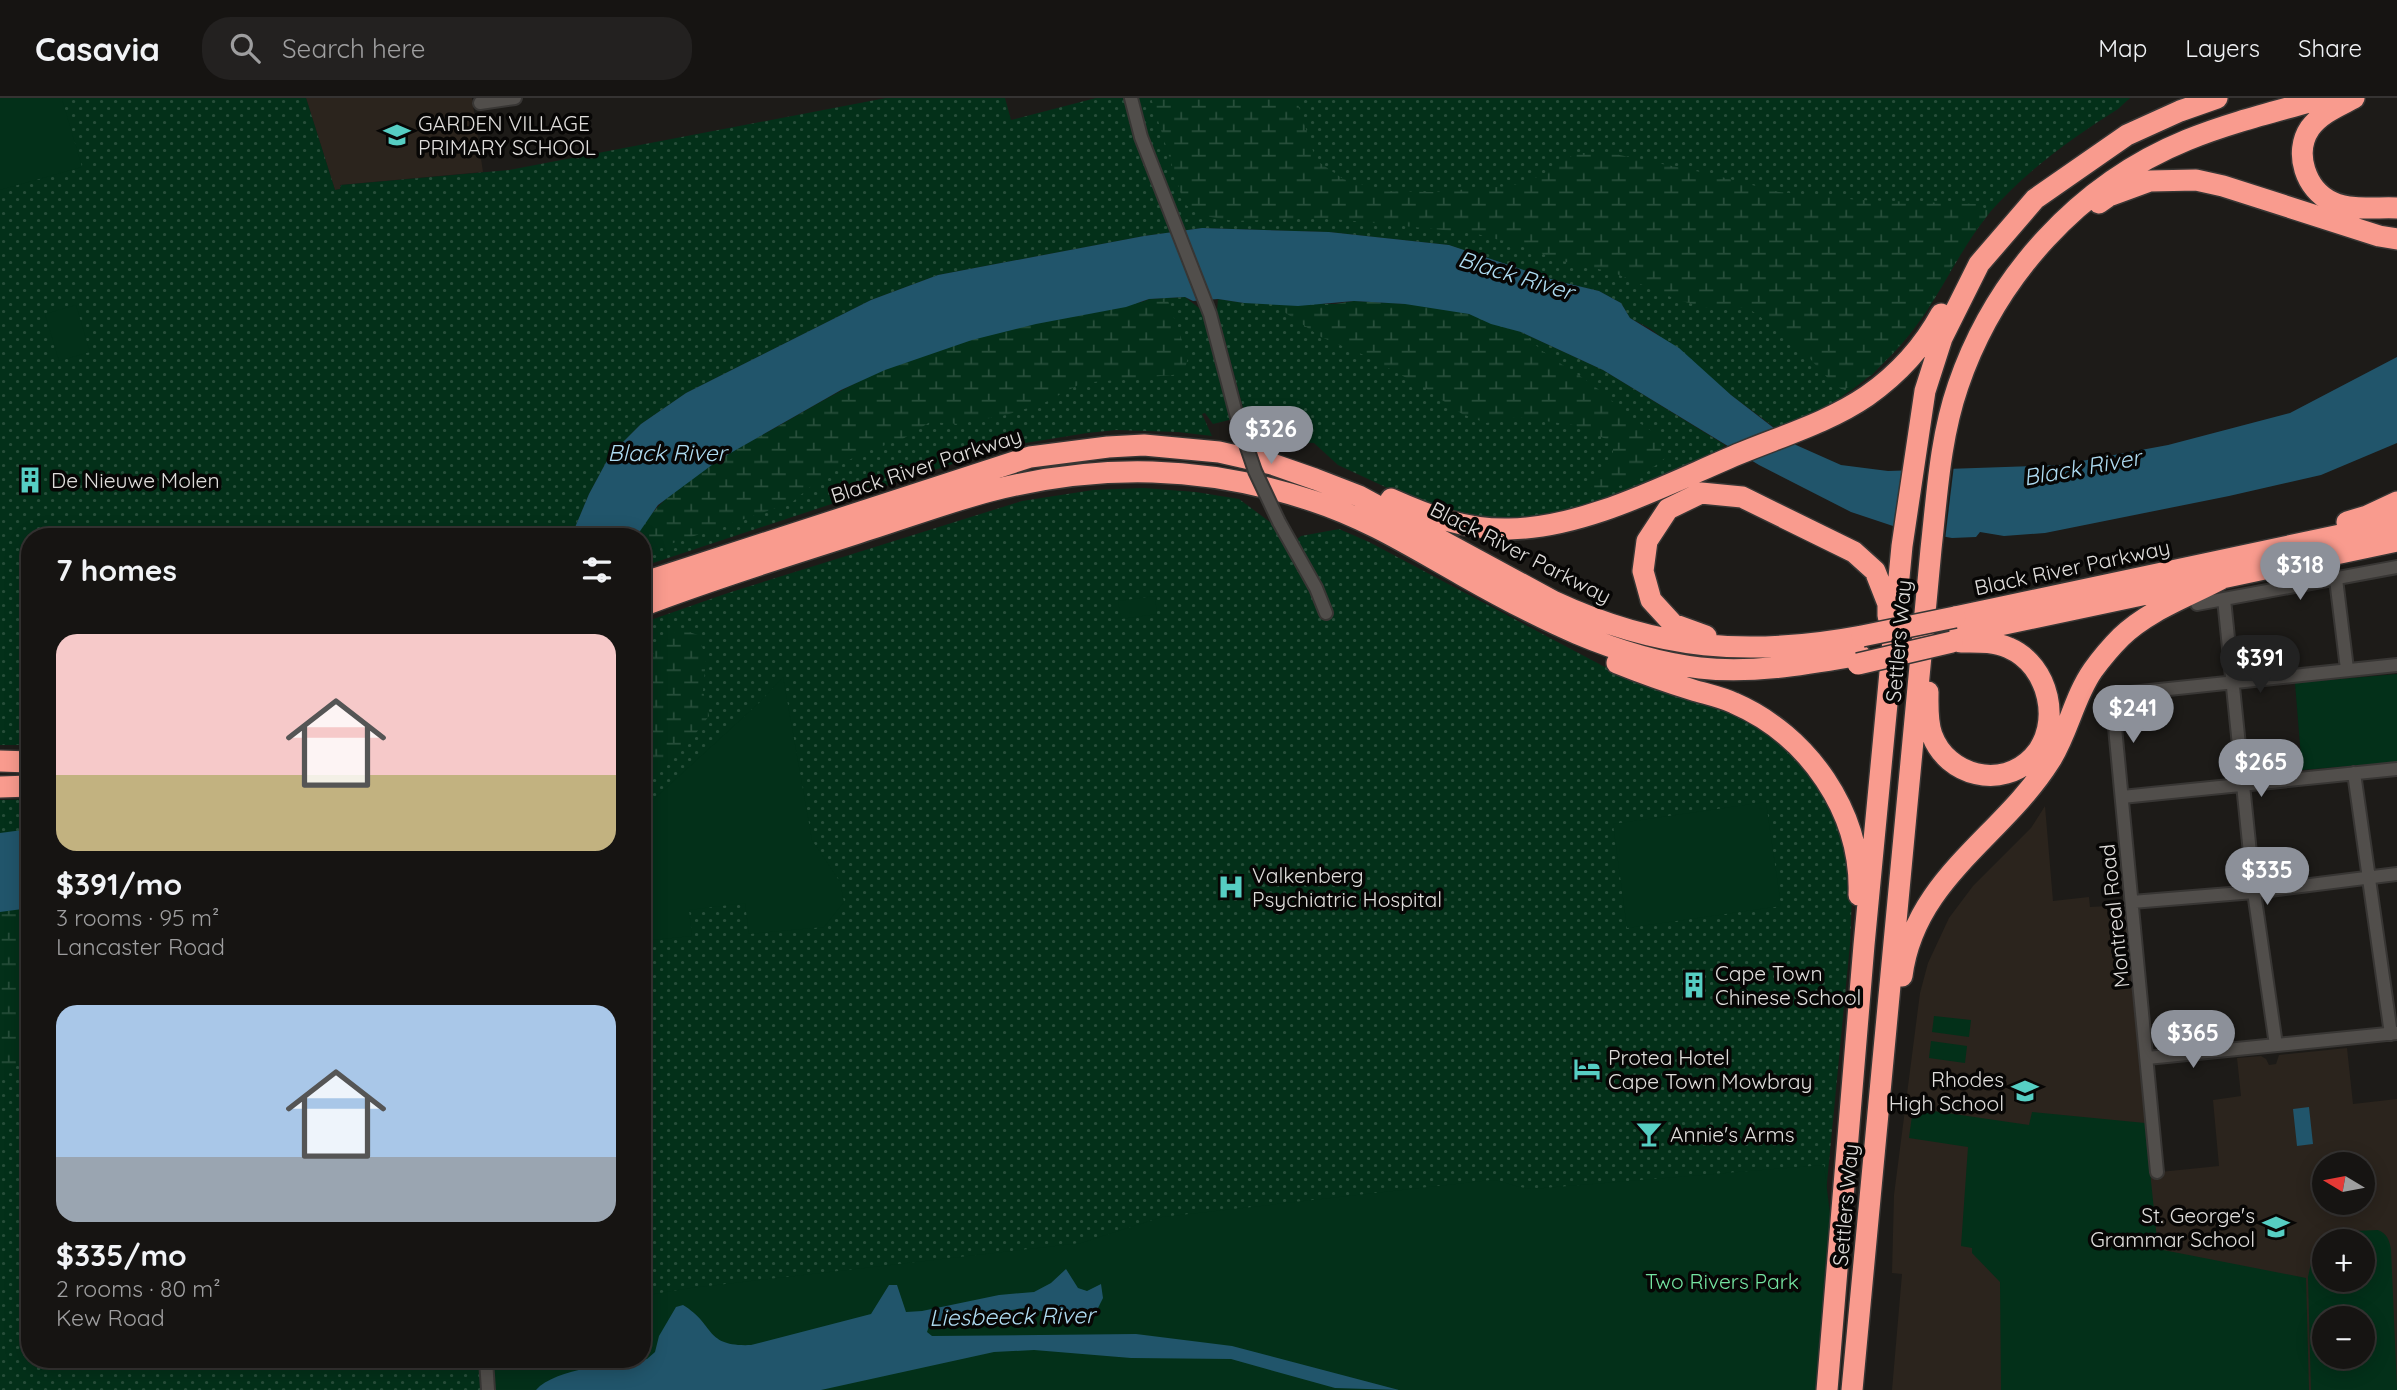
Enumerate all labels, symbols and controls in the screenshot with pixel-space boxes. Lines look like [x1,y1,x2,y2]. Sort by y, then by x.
search box [202,17,692,80]
text: Casavia [35,28,160,69]
icon: search [226,29,264,67]
text: Search here [282,32,426,65]
text: Map [2098,33,2147,63]
text: Layers [2185,33,2260,63]
text: Share [2298,33,2362,63]
place label: GARDEN VILLAGE PRIMARY SCHOOL [418,110,596,160]
school or university icon: GARDEN VILLAGE PRIMARY SCHOOL [382,120,412,150]
water label: Black River [1455,244,1580,307]
pin: $326 [1230,406,1312,466]
text: $326 [1245,414,1297,443]
street label: Black River Parkway [827,422,1025,508]
water label: Black River [608,438,730,467]
water label: Black River [2021,442,2146,492]
building icon: De Nieuwe Molen [15,465,45,495]
place label: De Nieuwe Molen [51,467,220,493]
street label: Black River Parkway [1426,495,1616,609]
street label: Black River Parkway [1972,534,2172,600]
pin: $318 [2259,542,2341,602]
text: $318 [2276,550,2324,579]
text: 7 homes [56,551,177,589]
icon: filters [578,551,616,589]
street label: Settlers Way [1880,579,1916,703]
pin: $391 [2219,636,2301,695]
text: $391 [2236,643,2284,672]
icon: home [273,680,399,806]
pin: $241 [2092,686,2174,745]
text: $241 [2109,693,2157,722]
pin: $265 [2220,740,2302,799]
text: $265 [2235,747,2287,776]
street label: Montreal Road [2094,843,2134,989]
pin: $335 [2226,848,2308,907]
text: $335 [2241,855,2293,884]
place label: Valkenberg Psychiatric Hospital [1252,862,1442,912]
text: $391/mo [56,865,182,903]
hospital icon: Valkenberg Psychiatric Hospital [1216,872,1246,902]
text: 3 rooms · 95 m² [56,903,219,932]
text: Lancaster Road [56,932,225,961]
place label: Cape Town Chinese School [1715,960,1861,1010]
building icon: Cape Town Chinese School [1679,970,1709,1000]
pin: $365 [2152,1010,2234,1070]
text: $365 [2167,1018,2219,1047]
place label: Protea Hotel Cape Town Mowbray [1608,1044,1812,1094]
icon: home [273,1051,399,1177]
hotel icon: Protea Hotel Cape Town Mowbray [1572,1054,1602,1084]
place label: Rhodes High School [1889,1066,2004,1116]
school or university icon: Rhodes High School [2010,1076,2040,1106]
bar icon: Annie's Arms [1634,1119,1664,1149]
place label: Annie's Arms [1670,1121,1795,1147]
street label: Settlers Way [1827,1143,1863,1267]
north arrow [2312,1152,2375,1214]
map controls [2312,1152,2375,1369]
place label: St. George's Grammar School [2090,1202,2255,1252]
school or university icon: St. George's Grammar School [2261,1212,2291,1242]
button: + [2312,1229,2375,1292]
text: $335/mo [56,1236,187,1274]
park label: Two Rivers Park [1645,1268,1799,1294]
text: 2 rooms · 80 m² [56,1274,221,1303]
water label: Liesbeeck River [929,1300,1098,1332]
text: Kew Road [56,1303,165,1332]
button: − [2312,1306,2375,1369]

